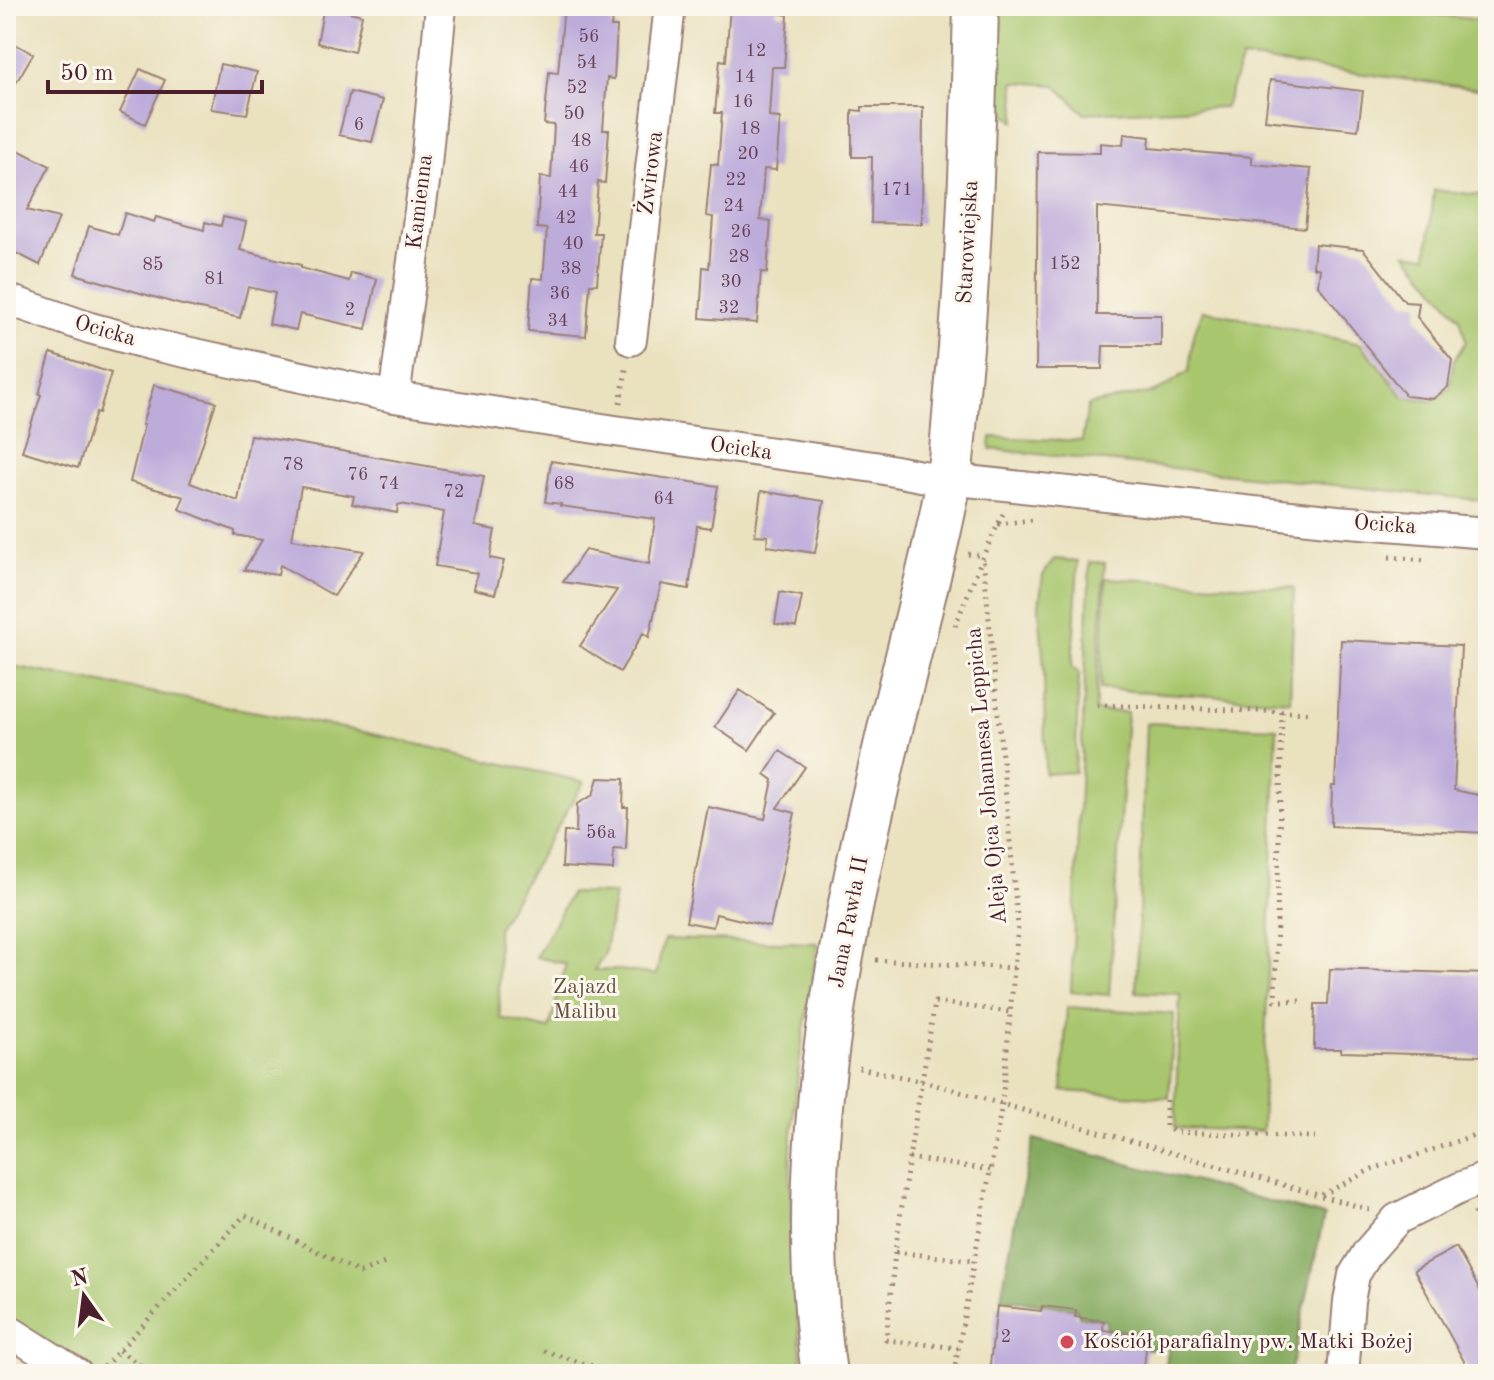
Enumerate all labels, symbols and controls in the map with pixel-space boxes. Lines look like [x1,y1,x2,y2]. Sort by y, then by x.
house number: 56 [579,28,599,46]
house number: 12 [746,42,766,60]
scale bar [48,44,262,94]
house number: 54 [577,54,597,72]
text: 50 m [60,62,114,86]
house number: 14 [735,68,755,86]
house number: 52 [567,79,587,97]
house number: 16 [733,93,753,111]
house number: 50 [564,105,584,123]
house number: 6 [354,116,364,134]
house number: 18 [740,120,760,138]
street label: Żwirowa [632,129,667,216]
house number: 48 [571,132,591,150]
house number: 20 [738,145,758,163]
street label: Kamienna [403,153,437,251]
house number: 46 [569,158,589,176]
house number: 22 [726,171,746,189]
street label: Starowiejska [954,179,982,304]
house number: 171 [881,181,913,199]
house number: 44 [558,183,578,201]
house number: 24 [724,197,744,215]
house number: 42 [556,209,576,227]
house number: 26 [731,223,751,241]
house number: 40 [563,235,583,253]
house number: 28 [729,248,749,266]
house number: 152 [1049,255,1081,273]
house number: 85 [143,256,163,274]
house number: 38 [561,260,581,278]
house number: 81 [205,270,225,288]
house number: 30 [721,273,741,291]
house number: 36 [550,285,570,303]
house number: 32 [719,299,739,317]
house number: 2 [345,301,355,319]
street label: Ocicka [72,312,138,350]
house number: 34 [548,312,568,330]
street label: Ocicka [708,434,774,464]
house number: 78 [283,456,303,474]
house number: 76 [348,466,368,484]
house number: 74 [379,475,399,493]
house number: 68 [554,475,574,493]
house number: 72 [444,483,464,501]
house number: 64 [654,490,674,508]
street label: Ocicka [1353,512,1417,538]
street label: Aleja Ojca Johannesa Leppicha [963,626,1011,925]
house number: 56a [586,824,616,842]
street label: Jana Pawła II [825,854,873,990]
park label: Zajazd Malibu [553,976,617,1023]
north arrow [44,1256,124,1336]
text: N [69,1266,91,1291]
house number: 2 [1001,1328,1011,1346]
place label: Kościół parafialny pw. Matki Bożej [1083,1331,1413,1353]
marker: Kościół parafialny pw. Matki Bożej [1058,1333,1076,1351]

